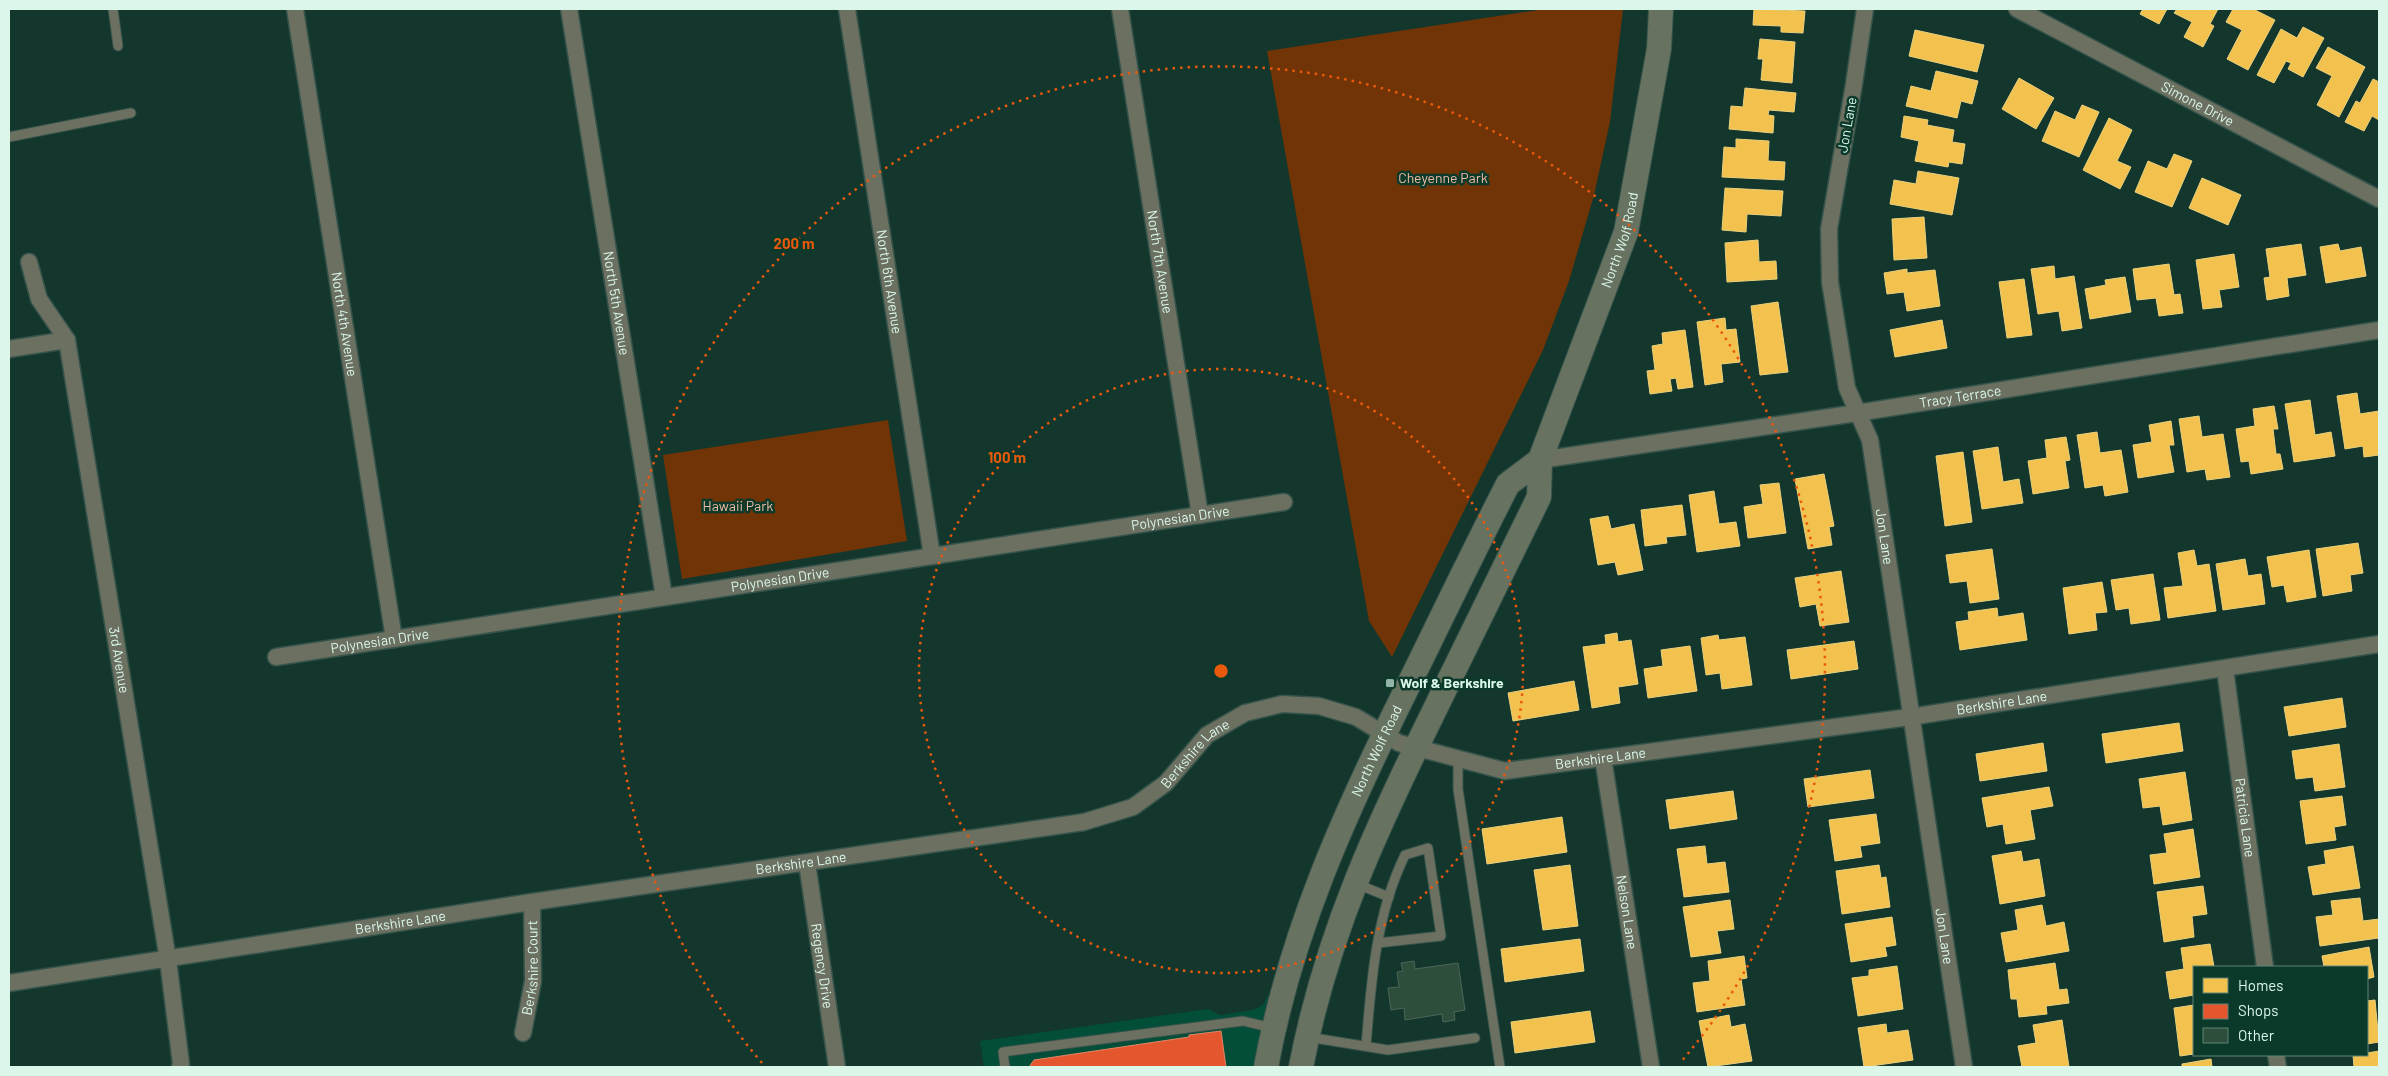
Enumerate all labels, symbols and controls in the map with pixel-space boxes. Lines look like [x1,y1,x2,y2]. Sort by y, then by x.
street label: Simone Drive [2159,77,2237,129]
street label: Jon Lane [1833,96,1860,154]
park label: Cheyenne Park [1398,169,1488,186]
street label: North Wolf Road [1597,191,1641,290]
street label: North 7th Avenue [1144,209,1177,315]
street label: North 6th Avenue [873,228,906,335]
text: 200 m [773,234,815,252]
street label: North 5th Avenue [600,250,634,356]
street label: North 4th Avenue [328,271,362,378]
street label: Tracy Terrace [1918,381,2002,411]
text: 100 m [988,448,1026,466]
park label: Hawaii Park [703,497,773,514]
street label: Polynesian Drive [1130,501,1231,533]
street label: Jon Lane [1872,508,1898,566]
street label: Polynesian Drive [730,563,830,595]
street label: 3rd Avenue [106,625,133,694]
street label: Polynesian Drive [329,625,430,656]
centre of rings [1212,662,1230,680]
place label: Wolf & Berkshire [1400,674,1504,691]
marker: Wolf & Berkshire [1384,677,1396,689]
street label: Berkshire Lane [1955,687,2048,718]
street label: North Wolf Road [1347,702,1405,799]
street label: Berkshire Lane [1157,715,1232,791]
street label: Berkshire Lane [1554,743,1647,772]
street label: Patricia Lane [2232,777,2259,858]
street label: Berkshire Lane [754,848,847,878]
street label: Nelson Lane [1613,874,1642,950]
street label: Berkshire Lane [354,906,447,937]
street label: Jon Lane [1932,907,1957,965]
street label: Berkshire Court [518,920,541,1017]
street label: Regency Drive [808,922,837,1010]
legend [2193,966,2368,1056]
text: Homes [2238,976,2283,994]
text: Shops [2238,1001,2278,1019]
text: Other [2238,1026,2275,1044]

